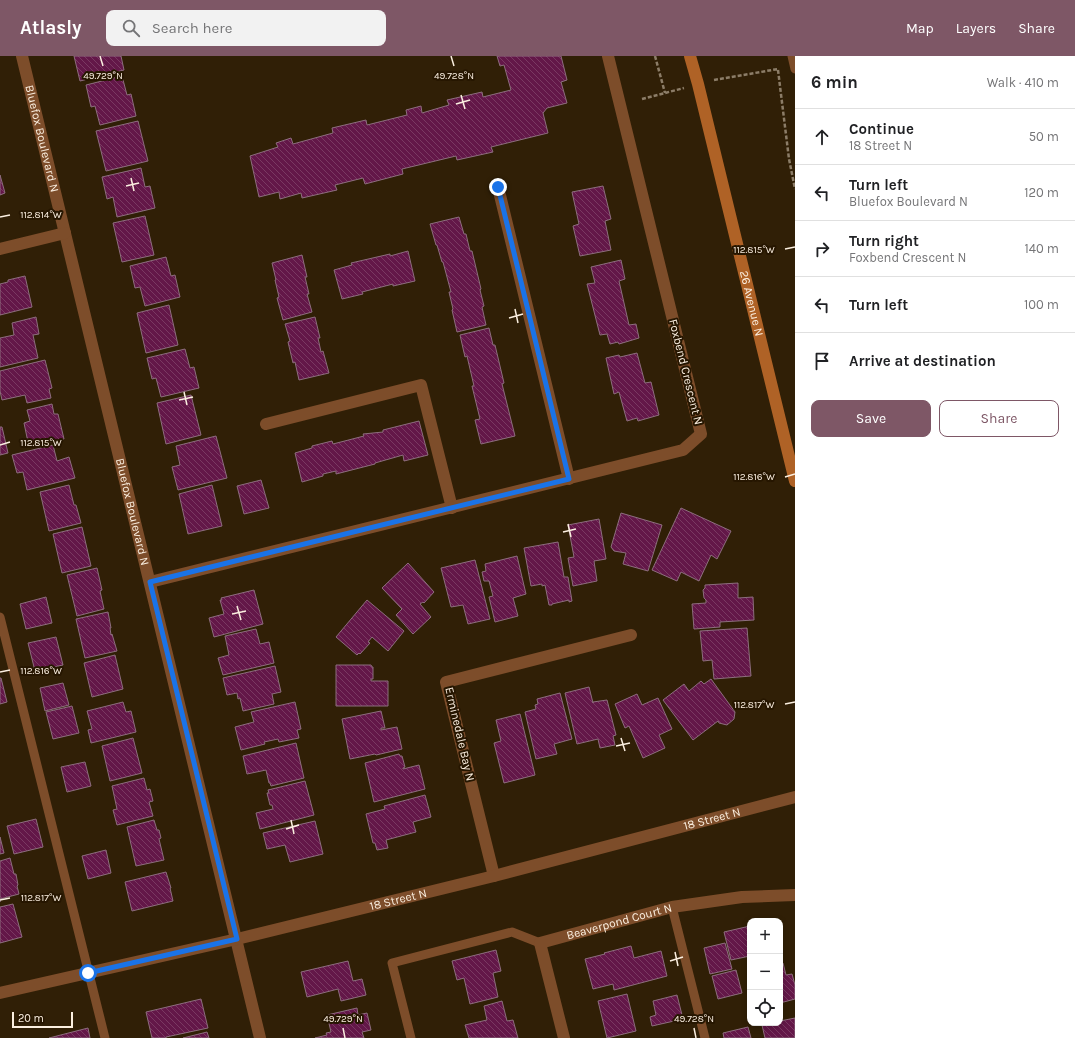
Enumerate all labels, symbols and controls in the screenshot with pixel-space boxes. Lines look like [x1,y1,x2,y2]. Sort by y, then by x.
search box [106,10,386,46]
text: Atlasly [20,17,82,39]
icon: search [120,17,142,39]
text: Search here [152,19,232,37]
text: Map [906,20,934,37]
text: Layers [956,20,996,37]
text: Share [1018,20,1055,37]
text: 49.729°N [83,70,123,82]
text: 49.728°N [434,70,474,82]
text: 6 min [811,72,858,92]
text: Walk · 410 m [987,75,1059,90]
street label: Bluefox Boulevard N [22,83,62,194]
text: Continue [849,120,914,138]
icon: ahead [811,126,833,148]
text: 50 m [1029,129,1059,144]
text: 18 Street N [849,138,912,153]
text: Turn left [849,176,908,194]
route end [489,178,507,196]
icon: left [811,182,833,204]
text: 120 m [1024,185,1059,200]
text: Bluefox Boulevard N [849,194,968,209]
text: 112.814°W [20,209,62,221]
text: Turn right [849,232,919,250]
icon: right [811,238,833,260]
text: 140 m [1024,241,1059,256]
text: 112.815°W [733,244,775,256]
text: Foxbend Crescent N [849,250,967,265]
street label: 26 Avenue N [737,269,766,338]
icon: left [811,294,833,316]
text: Turn left [849,296,908,314]
text: 100 m [1024,297,1059,312]
street label: Foxbend Crescent N [666,318,706,426]
icon: arrive [811,350,833,372]
text: Arrive at destination [849,352,996,370]
button: Save [811,400,931,437]
button: Share [939,400,1059,437]
text: 112.815°W [20,437,62,449]
street label: Bluefox Boulevard N [113,457,152,567]
text: 112.816°W [733,471,775,483]
text: 112.816°W [20,665,62,677]
street label: Erminedale Bay N [442,686,478,782]
text: 112.817°W [734,699,774,711]
street label: 18 Street N [682,805,742,833]
street label: 18 Street N [368,886,428,913]
text: 112.817°W [21,892,61,904]
street label: Beaverpond Court N [565,900,673,942]
map controls [747,918,783,1026]
button: + [747,918,783,954]
button: − [747,954,783,990]
route start [79,964,97,982]
button: locate [747,990,783,1026]
scale bar [12,1010,73,1029]
text: 20 m [18,1012,44,1025]
text: 49.729°N [323,1013,363,1025]
text: 49.728°N [674,1013,714,1025]

